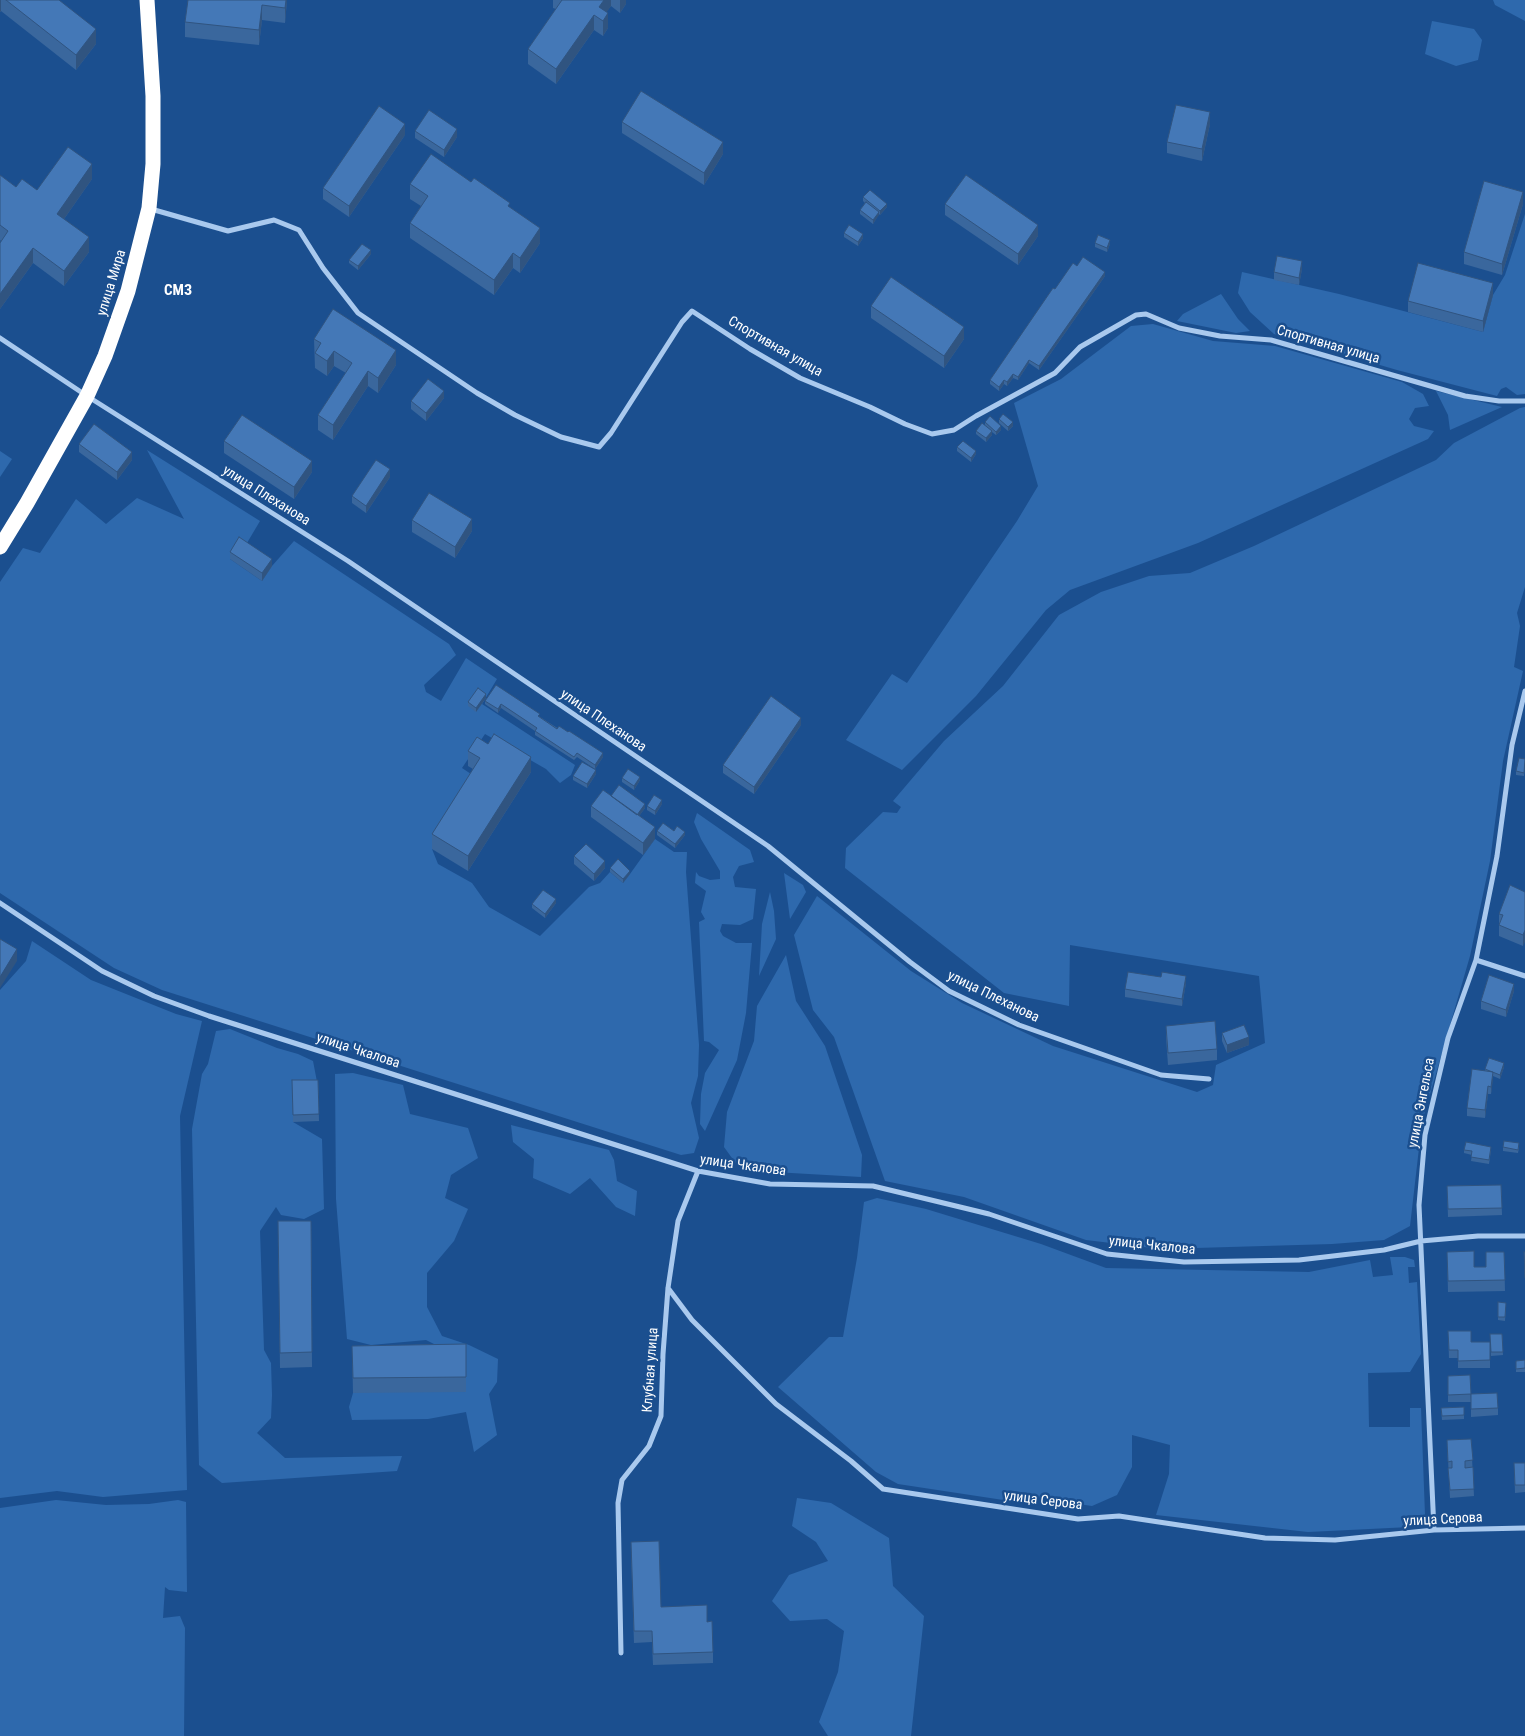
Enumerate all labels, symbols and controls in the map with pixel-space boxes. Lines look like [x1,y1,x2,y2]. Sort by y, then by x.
street label: улица Мира [94,248,130,318]
district label: СМЗ [164,282,192,300]
street label: Спортивная улица [725,313,825,381]
street label: Спортивная улица [1275,322,1381,368]
street label: улица Плеханова [219,462,313,530]
street label: улица Плеханова [557,686,649,756]
street label: улица Плеханова [944,967,1042,1027]
street label: улица Чкалова [314,1030,402,1072]
street label: улица Энгельса [1405,1057,1439,1149]
street label: улица Чкалова [699,1152,787,1180]
street label: улица Чкалова [1108,1233,1196,1259]
street label: Клубная улица [640,1327,662,1413]
street label: улица Серова [1003,1488,1083,1514]
street label: улица Серова [1403,1510,1483,1530]

